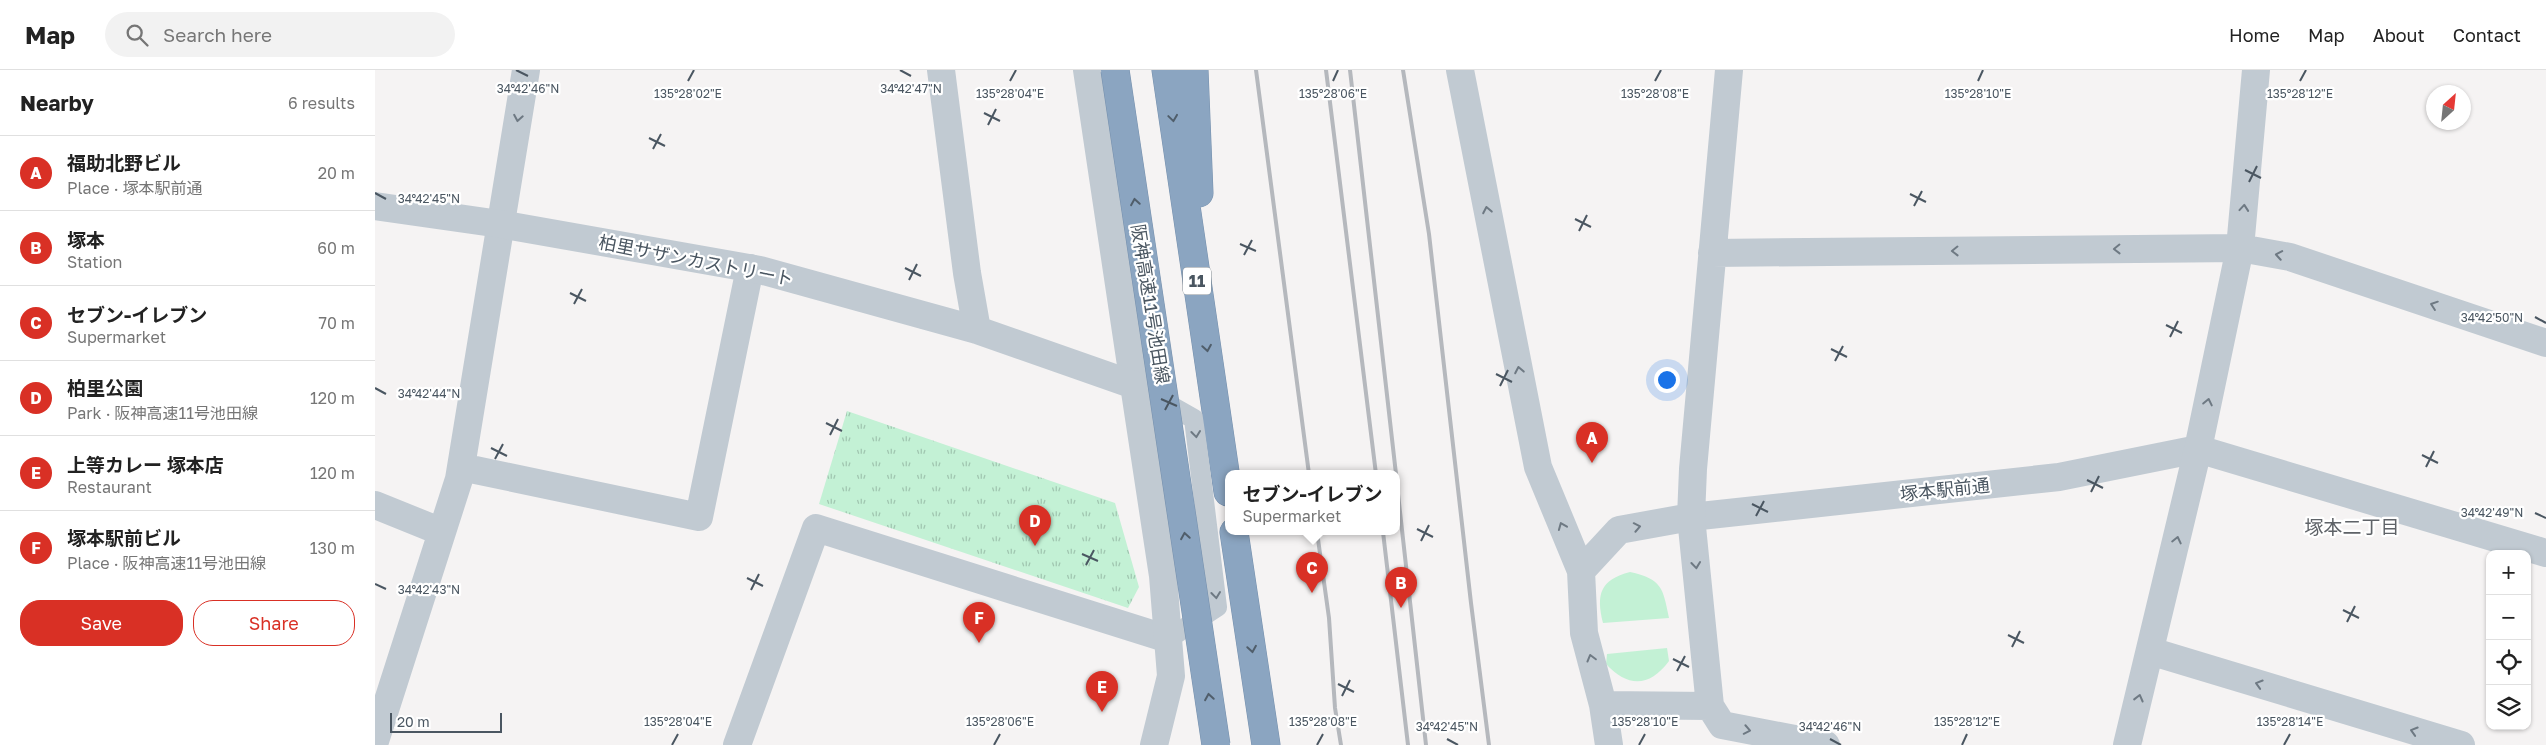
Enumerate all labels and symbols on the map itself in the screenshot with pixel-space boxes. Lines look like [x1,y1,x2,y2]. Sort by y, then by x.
text: 34°42'46"N [497,81,559,96]
text: 34°42'47"N [880,81,942,96]
north arrow [2426,85,2471,130]
text: 135°28'02"E [654,86,722,101]
text: 135°28'04"E [976,86,1044,101]
text: 135°28'06"E [1299,86,1367,101]
text: 135°28'08"E [1621,86,1689,101]
text: 135°28'10"E [1945,86,2011,101]
text: 135°28'12"E [2267,86,2333,101]
one-way arrow [513,114,523,122]
one-way arrow [1167,115,1178,123]
text: 34°42'45"N [398,191,460,206]
one-way arrow [1130,198,1141,206]
one-way arrow [2238,203,2249,211]
one-way arrow [1482,206,1492,215]
street label: 阪神高速11号池田線 [1127,222,1174,385]
street label: 柏里サザンカストリート [597,230,795,290]
one-way arrow [2113,244,2120,254]
one-way arrow [1951,246,1958,256]
one-way arrow [2275,250,2284,260]
road number: 11 [1183,268,1211,295]
one-way arrow [2430,301,2438,311]
text: 34°42'50"N [2461,310,2523,325]
one-way arrow [1201,345,1212,353]
one-way arrow [1514,365,1524,374]
your location [1654,367,1680,393]
text: 34°42'44"N [398,386,460,401]
one-way arrow [2202,397,2213,406]
pin: A [1576,422,1608,463]
one-way arrow [1190,430,1201,438]
street label: 塚本駅前通 [1899,473,1991,505]
pin: D [1019,505,1051,546]
text: 34°42'49"N [2461,505,2523,520]
district label: 塚本二丁目 [2304,515,2400,538]
one-way arrow [1558,522,1568,530]
one-way arrow [1633,522,1642,533]
one-way arrow [1180,532,1191,540]
one-way arrow [2171,536,2181,544]
pin: C [1296,552,1328,593]
one-way arrow [1690,561,1701,569]
pin: B [1385,567,1417,608]
text: 34°42'43"N [398,582,460,597]
one-way arrow [1210,592,1221,600]
pin: F [963,602,995,643]
one-way arrow [1246,646,1257,654]
one-way arrow [1586,653,1597,662]
pin: E [1086,671,1118,712]
one-way arrow [2255,679,2263,689]
one-way arrow [1204,692,1215,700]
one-way arrow [2133,694,2143,702]
scale bar [390,710,503,733]
text: 135°28'04"E [644,714,712,729]
text: 135°28'06"E [966,714,1034,729]
text: 135°28'08"E [1289,714,1357,729]
text: 135°28'10"E [1612,714,1678,729]
text: 135°28'12"E [1934,714,2000,729]
text: 135°28'14"E [2257,714,2323,729]
text: 34°42'45"N [1416,719,1478,734]
text: 34°42'46"N [1799,719,1861,734]
one-way arrow [1743,725,1751,735]
one-way arrow [2411,726,2419,736]

